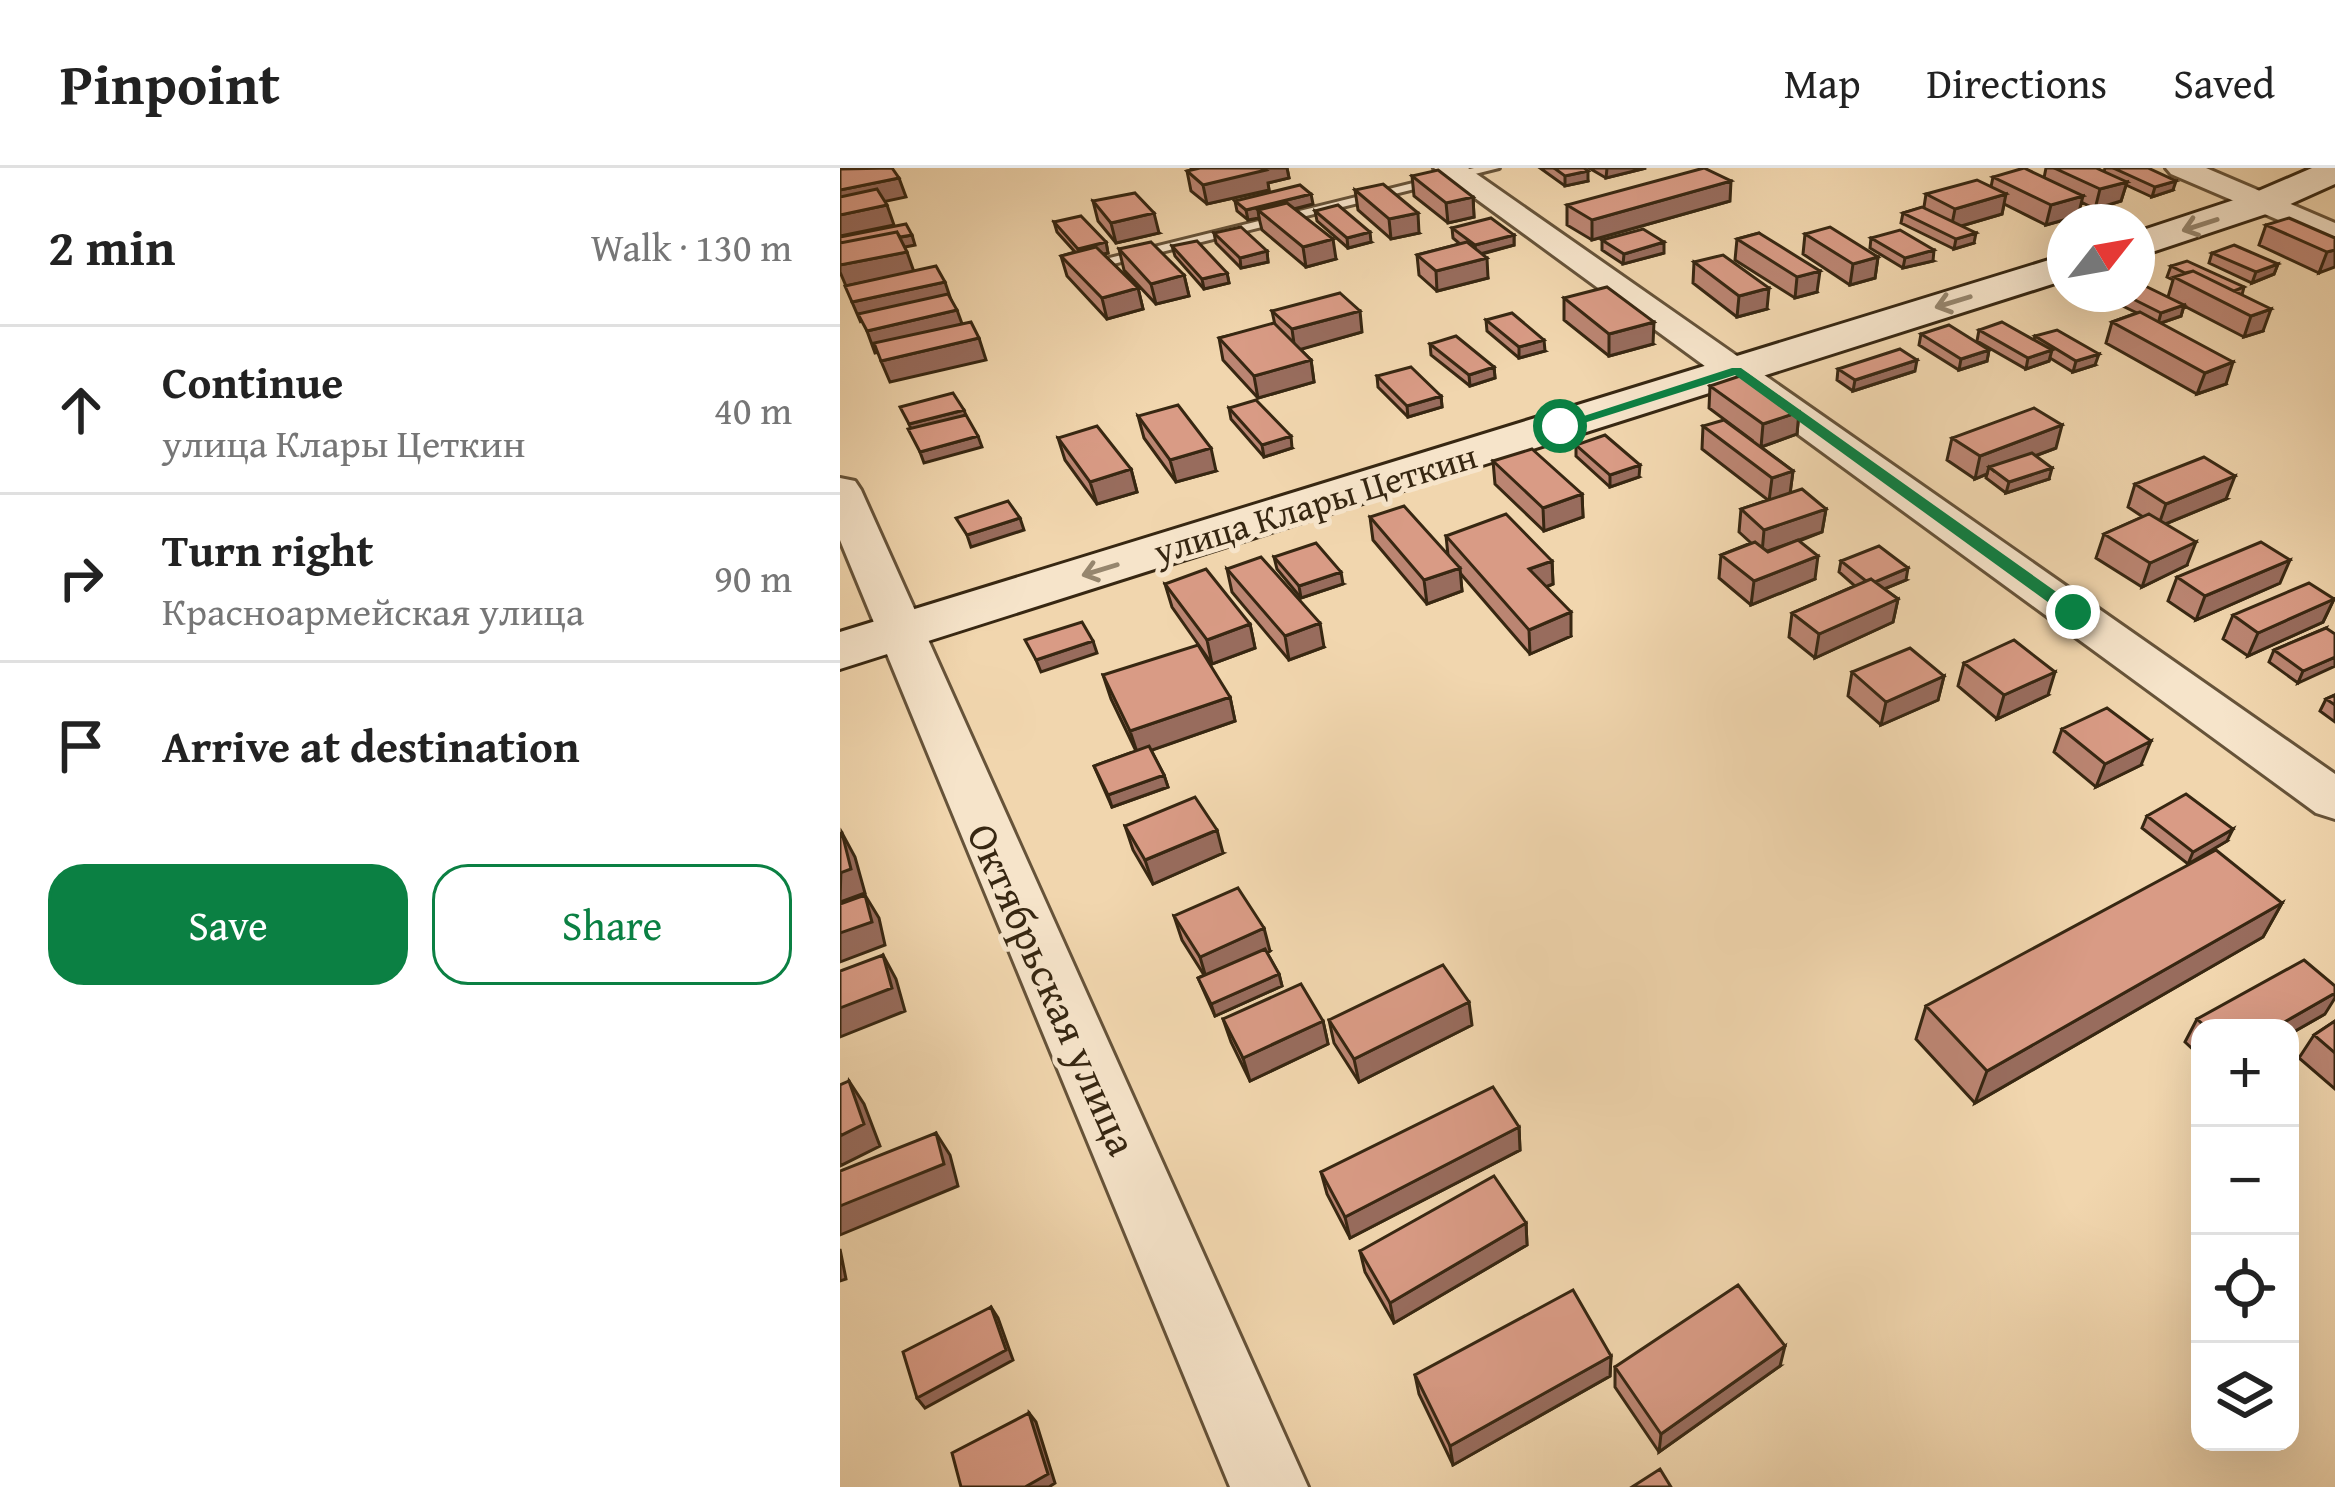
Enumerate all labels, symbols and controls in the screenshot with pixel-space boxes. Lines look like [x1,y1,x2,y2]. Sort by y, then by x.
text: Pinpoint [60,41,280,125]
text: Map [1784,52,1861,113]
text: Directions [1927,52,2107,113]
text: Saved [2173,52,2275,113]
north arrow [2047,204,2155,312]
text: 2 min [48,209,175,284]
one-way arrow [2182,215,2220,237]
text: Walk · 130 m [591,218,792,275]
one-way arrow [1935,293,1973,315]
text: Continue [162,349,343,414]
icon: ahead [48,377,114,443]
text: 40 m [714,381,792,438]
route start [1533,399,1587,453]
text: улица Клары Цеткин [162,414,525,471]
street label: улица Клары Цеткин [1146,428,1483,577]
text: Turn right [162,517,374,582]
icon: right [48,545,114,611]
text: 90 m [714,549,792,606]
one-way arrow [1082,560,1120,582]
text: Красноармейская улица [162,582,584,639]
route end [2046,585,2100,639]
icon: arrive [48,713,114,779]
text: Arrive at destination [162,713,580,778]
street label: Октябрьская улица [953,813,1154,1165]
button: Save [48,864,408,985]
button: Share [432,864,792,985]
map controls [2191,1019,2299,1451]
button: + [2191,1019,2299,1127]
button: − [2191,1127,2299,1235]
button: locate [2191,1235,2299,1343]
button: layers [2191,1343,2299,1451]

